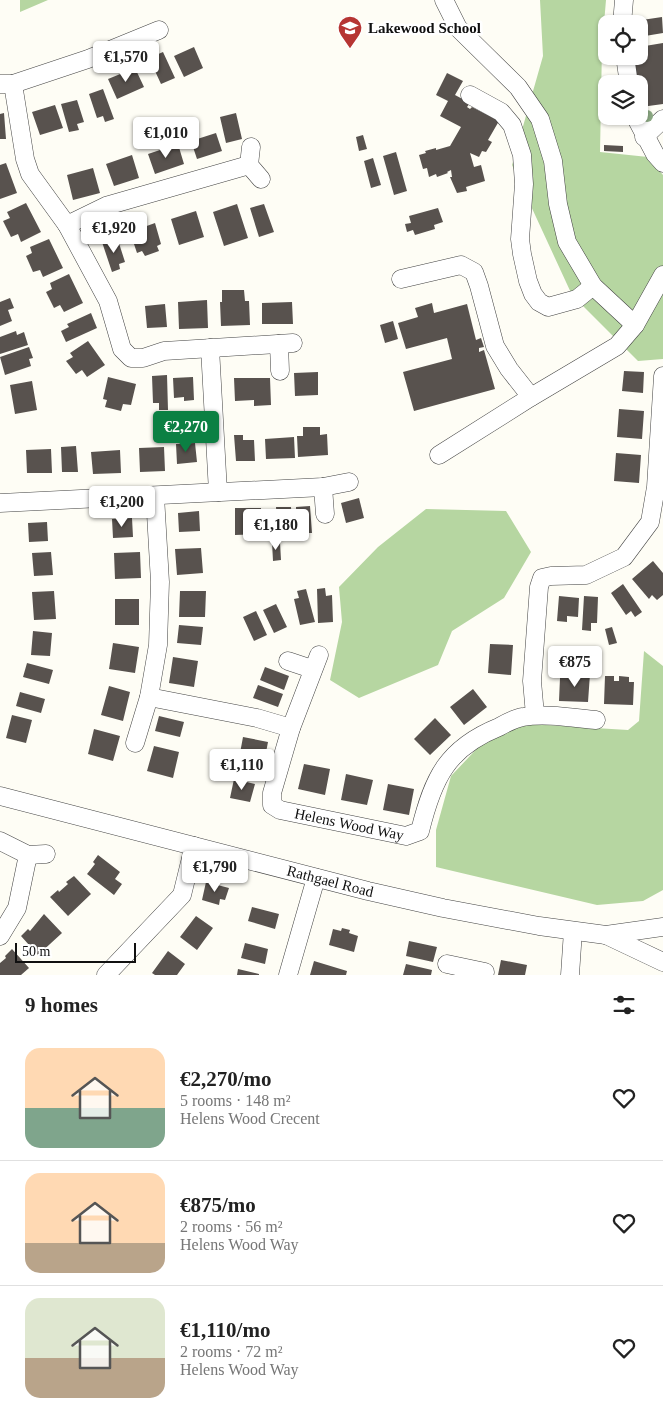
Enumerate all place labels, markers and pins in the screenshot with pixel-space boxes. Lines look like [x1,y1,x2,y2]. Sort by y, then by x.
school or university icon: Lakewood School [337,15,363,49]
place label: Lakewood School [368,20,481,36]
pin: €1,570 [85,41,167,83]
pin: €1,010 [125,116,207,159]
pin: €1,920 [73,212,155,254]
pin: €2,270 [145,410,227,453]
pin: €1,200 [81,486,163,528]
pin: €1,180 [235,508,317,551]
pin: €875 [545,646,605,688]
pin: €1,110 [201,748,283,791]
pin: €1,790 [174,850,256,893]

